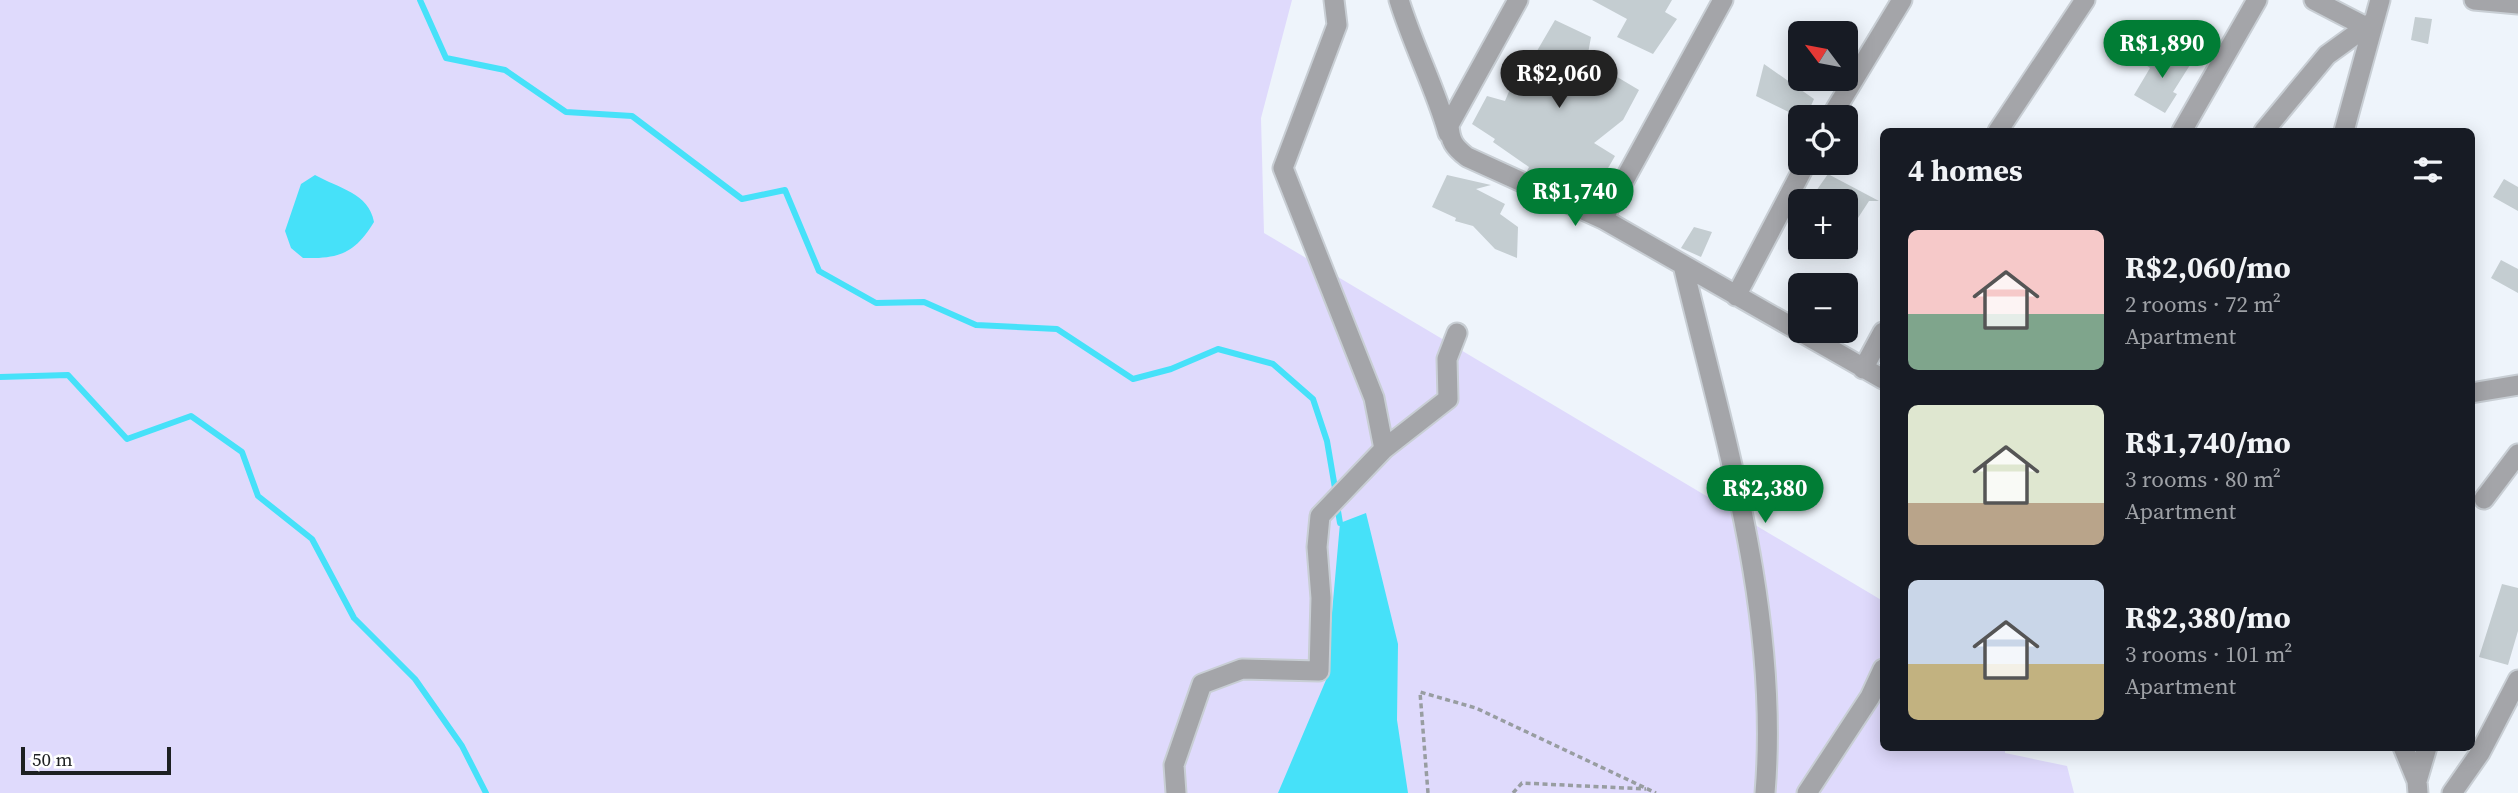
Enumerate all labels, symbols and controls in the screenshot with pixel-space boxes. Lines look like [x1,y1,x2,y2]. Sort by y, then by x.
pin: R$1,890 [2097,20,2227,80]
north arrow [1788,21,1858,91]
map controls [1788,21,1858,343]
text: R$1,890 [2120,27,2204,59]
pin: R$2,060 [1494,50,1624,110]
text: R$2,060 [1517,57,1601,89]
button: locate [1788,105,1858,175]
text: 4 homes [1908,150,2023,191]
icon: filters [2409,151,2447,189]
pin: R$1,740 [1510,168,1640,228]
text: R$1,740 [1533,175,1617,207]
button: + [1788,189,1858,259]
text: R$2,060/mo [2125,247,2291,288]
icon: home [1964,258,2048,342]
button: − [1788,273,1858,343]
text: 2 rooms · 72 m² [2125,288,2281,320]
text: Apartment [2125,320,2236,352]
text: R$1,740/mo [2125,422,2291,463]
icon: home [1964,433,2048,517]
text: 3 rooms · 80 m² [2125,463,2281,495]
pin: R$2,380 [1700,466,1830,525]
text: R$2,380 [1723,472,1807,504]
text: Apartment [2125,495,2236,527]
text: R$2,380/mo [2125,597,2291,638]
icon: home [1964,608,2048,692]
text: 3 rooms · 101 m² [2125,638,2292,670]
text: Apartment [2125,670,2236,702]
scale bar [21,744,172,776]
text: 50 m [32,746,73,772]

